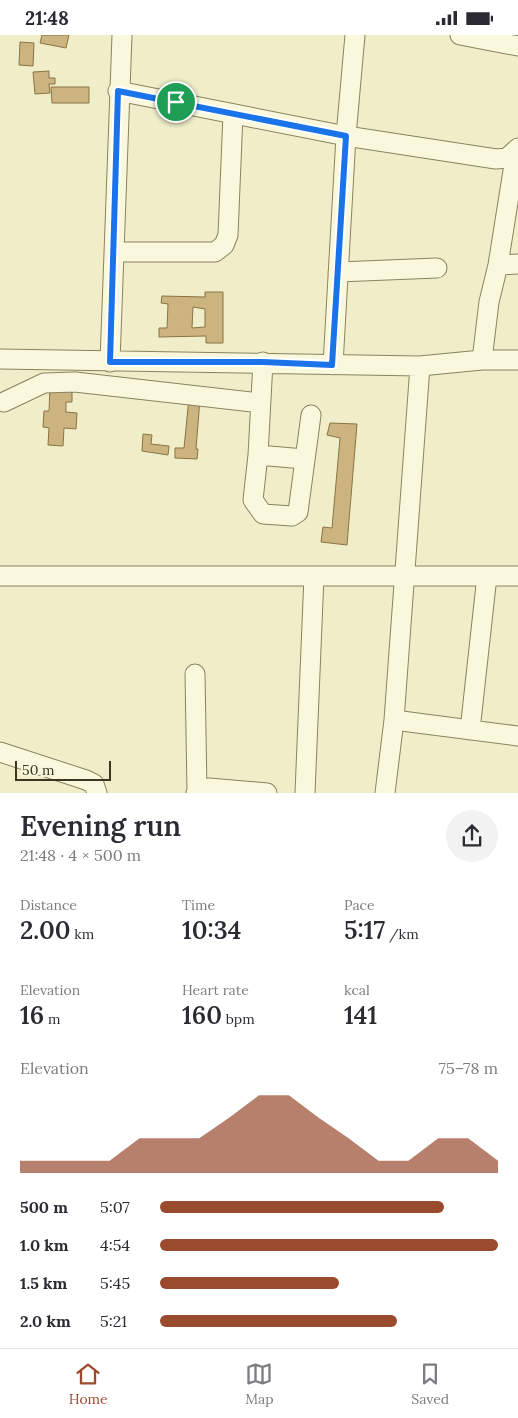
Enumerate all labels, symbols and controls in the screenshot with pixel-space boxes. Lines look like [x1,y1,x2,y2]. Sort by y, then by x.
text: 21:48 [25,6,69,30]
pin [155,81,197,123]
icon: arrive [162,88,190,116]
scale bar [15,758,111,781]
text: 50 m [22,761,55,779]
text: Evening run [20,808,181,844]
button: share [446,810,498,862]
text: 21:48 · 4 × 500 m [20,845,141,865]
text: Distance [20,896,77,914]
text: Time [182,896,215,914]
text: Pace [344,896,375,914]
text: 2.00 [20,914,70,946]
text: 10:34 [182,914,241,946]
text: 5:17 [344,914,385,946]
text: km [70,925,94,943]
text: /km [385,925,419,943]
text: Elevation [20,981,80,999]
text: Heart rate [182,981,249,999]
text: kcal [344,981,370,999]
text: 16 [20,999,44,1031]
text: 160 [182,999,222,1031]
text: 141 [344,999,377,1031]
text: m [44,1010,60,1028]
text: bpm [222,1010,255,1028]
text: Elevation [20,1058,89,1078]
text: 75–78 m [439,1058,498,1078]
text: 500 m [20,1197,68,1217]
text: 5:07 [100,1197,130,1217]
text: 1.0 km [20,1235,69,1255]
text: 4:54 [100,1235,130,1255]
text: 1.5 km [20,1273,67,1293]
text: 5:45 [100,1273,130,1293]
text: 2.0 km [20,1311,71,1331]
text: 5:21 [100,1311,127,1331]
tab: Home [69,1360,108,1408]
tab: Map [245,1360,274,1408]
tab: Saved [411,1360,449,1408]

